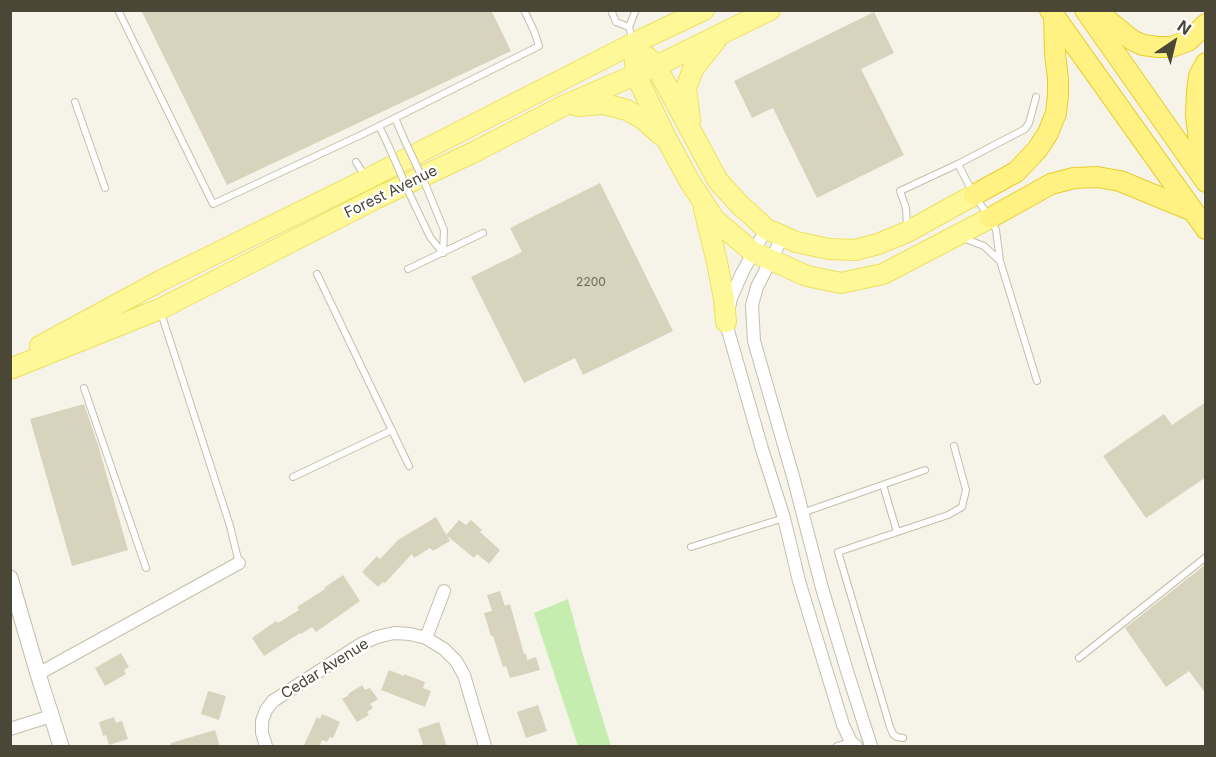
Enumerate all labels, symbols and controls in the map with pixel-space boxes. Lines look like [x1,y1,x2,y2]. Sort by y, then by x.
north arrow [1144,12,1204,72]
text: N [1174,16,1195,39]
street label: Forest Avenue [342,162,440,222]
house number: 2200 [576,275,606,289]
street label: Cedar Avenue [278,635,372,703]

